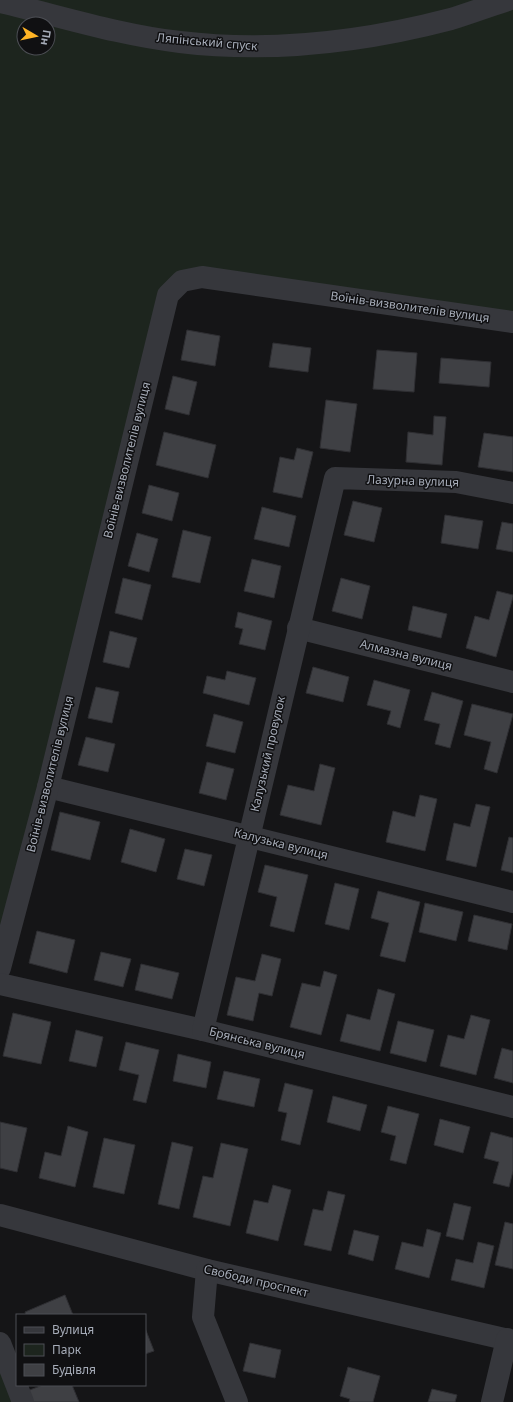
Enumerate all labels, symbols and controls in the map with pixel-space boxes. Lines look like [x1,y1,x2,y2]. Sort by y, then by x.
north arrow [16,16,56,56]
text: Пн [38,29,55,47]
street label: Ляпінський спуск [156,29,259,54]
street label: Воїнів-визволителів вулиця [329,287,491,326]
street label: Воїнів-визволителів вулиця [99,380,154,540]
street label: Лазурна вулиця [367,470,459,491]
street label: Алмазна вулиця [358,635,454,674]
street label: Воїнів-визволителів вулиця [22,694,77,854]
street label: Калузький провулок [246,694,289,813]
street label: Калузька вулиця [232,824,330,863]
street label: Брянська вулиця [207,1022,307,1063]
street label: Свободи проспект [202,1260,311,1301]
legend [16,1314,146,1386]
text: Вулиця [52,1321,94,1338]
text: Парк [52,1341,82,1358]
text: Будівля [52,1361,96,1378]

